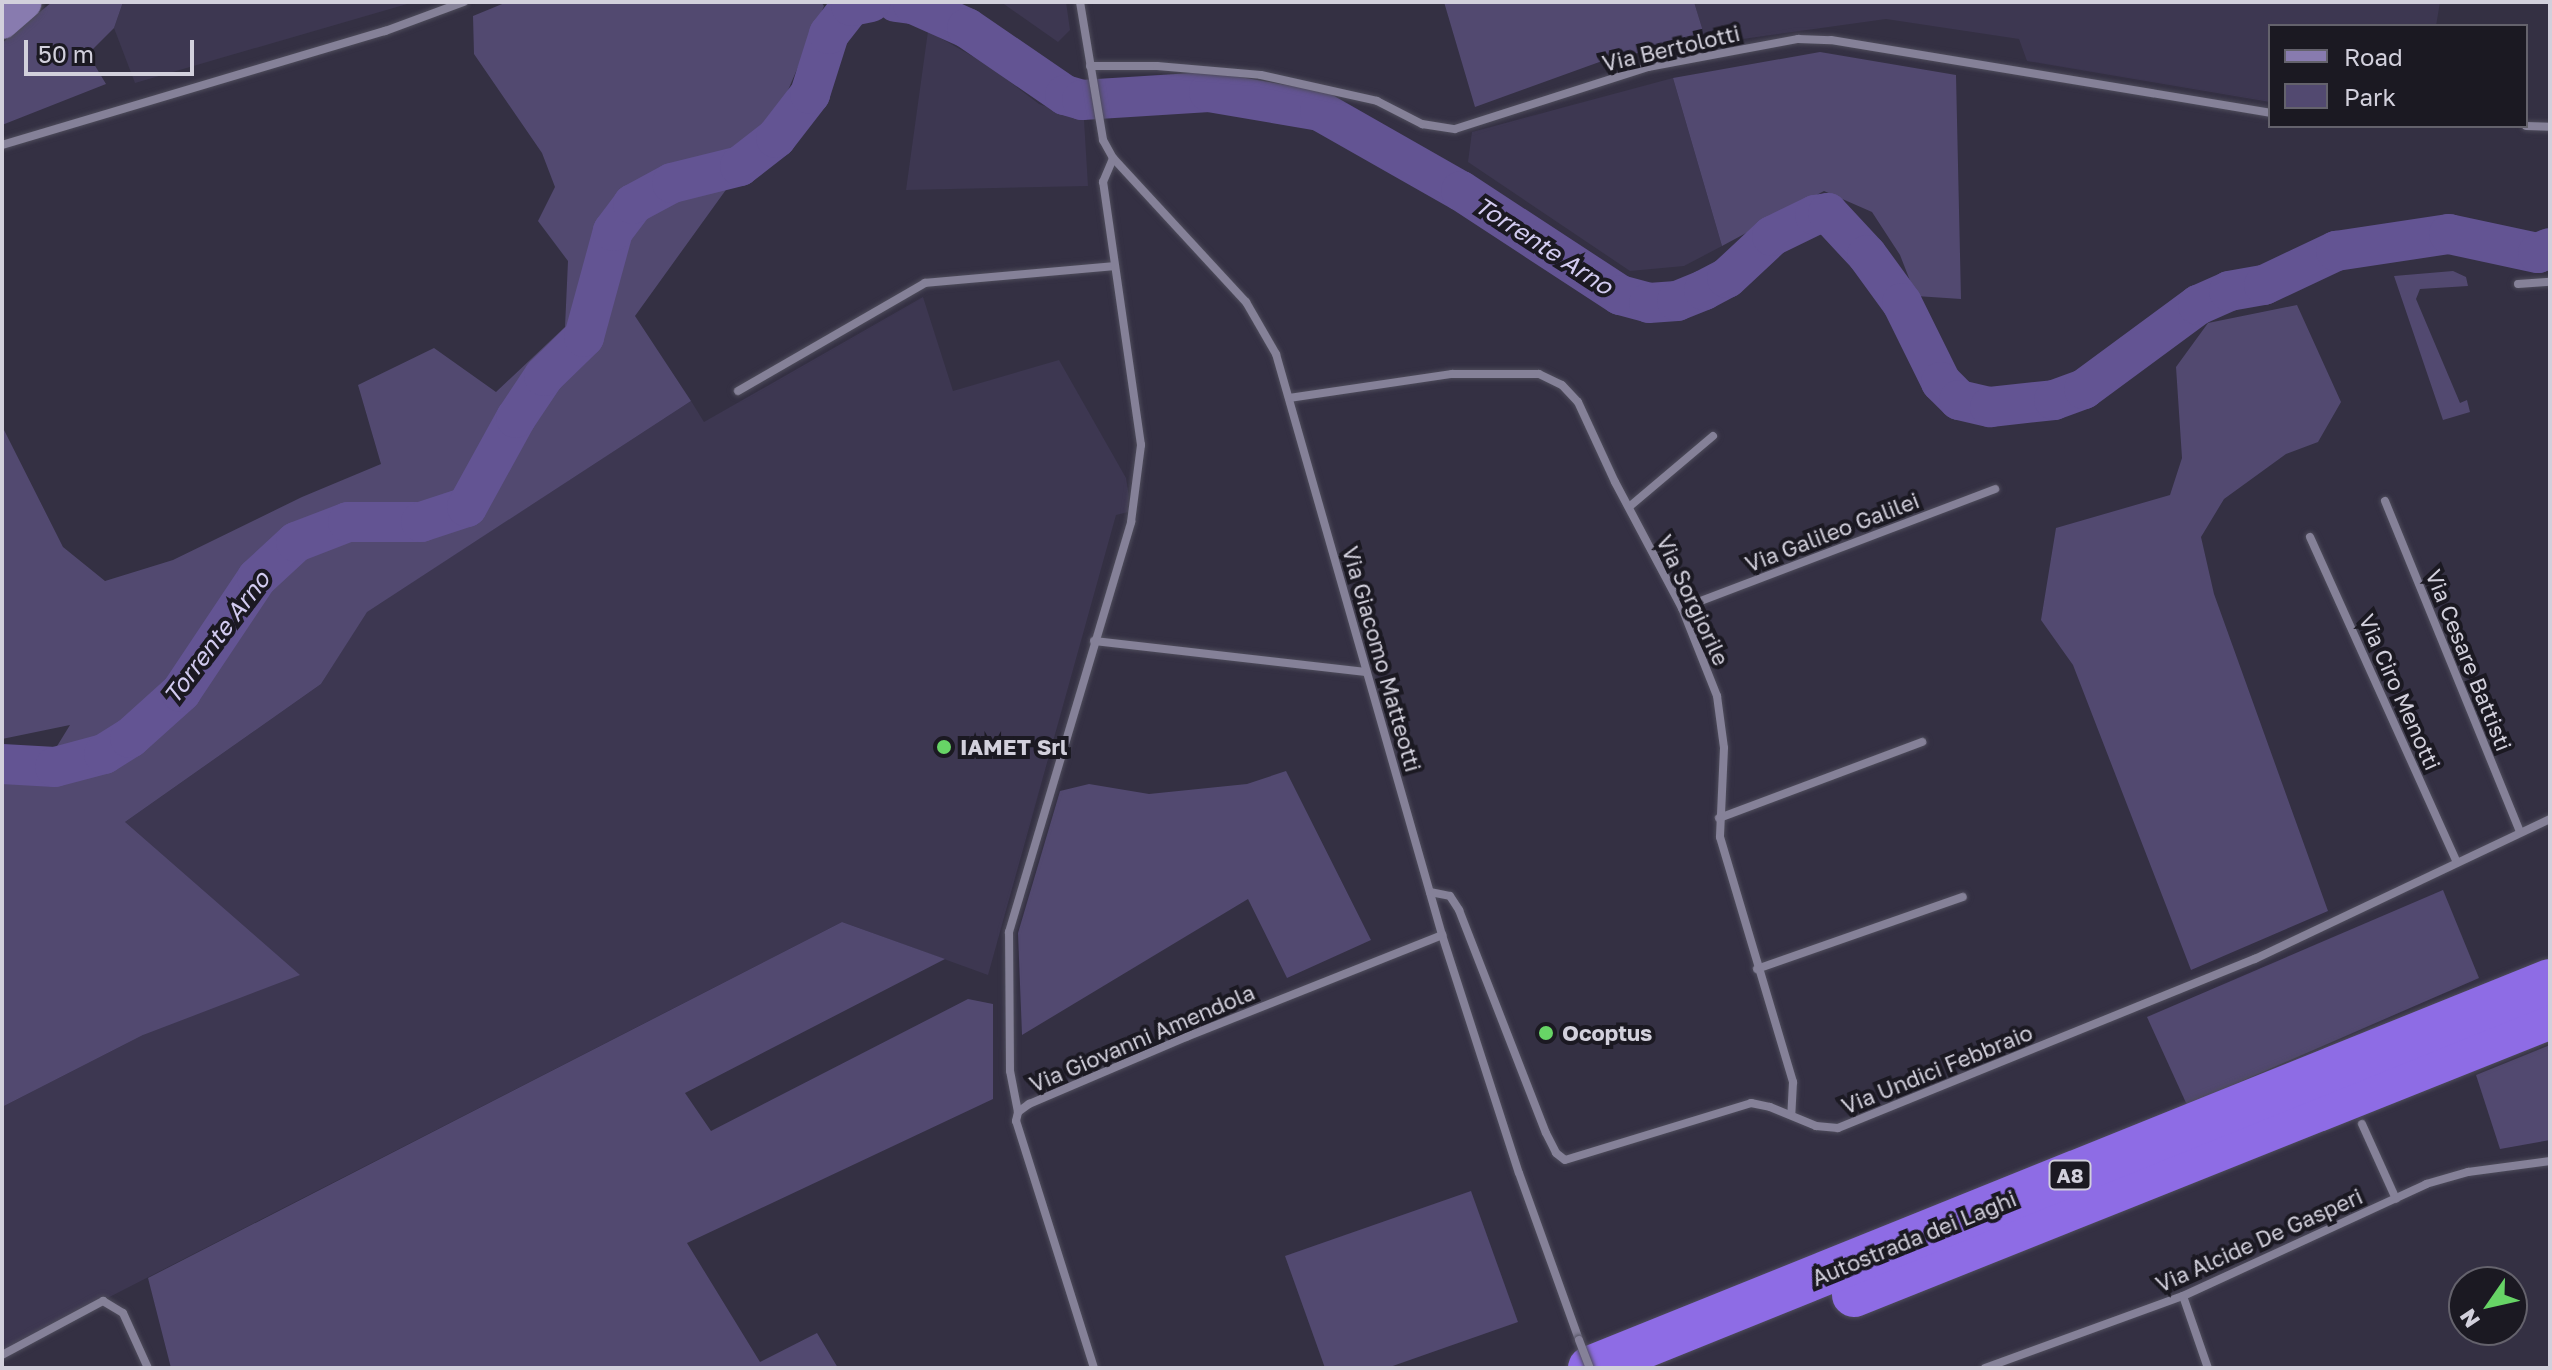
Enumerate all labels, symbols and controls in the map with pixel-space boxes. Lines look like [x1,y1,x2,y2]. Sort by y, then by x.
street label: Via Bertolotti [1600,19,1742,77]
scale bar [28,24,198,74]
legend [2268,24,2528,128]
text: 50 m [38,39,94,68]
text: Road [2344,42,2403,71]
text: Park [2344,82,2396,111]
water label: Torrente Arno [1470,190,1618,300]
street label: Via Galileo Galilei [1741,487,1923,577]
street label: Via Sorgiorile [1651,531,1735,669]
street label: Via Giacomo Matteotti [1337,543,1427,775]
water label: Torrente Arno [157,565,275,709]
street label: Via Cesare Battisti [2421,565,2517,755]
street label: Via Ciro Menotti [2354,610,2446,774]
place label: IAMET Srl [960,734,1067,760]
marker: IAMET Srl [935,738,953,756]
street label: Via Giovanni Amendola [1025,979,1259,1097]
street label: Via Undici Febbraio [1838,1019,2036,1119]
place label: Ocoptus [1562,1020,1652,1046]
marker: Ocoptus [1537,1024,1555,1042]
road number: A8 [2048,1159,2092,1191]
street label: Via Alcide De Gasperi [2152,1183,2366,1297]
street label: Autostrada dei Laghi [1808,1185,2020,1291]
north arrow [2448,1266,2528,1346]
text: N [2453,1304,2485,1333]

